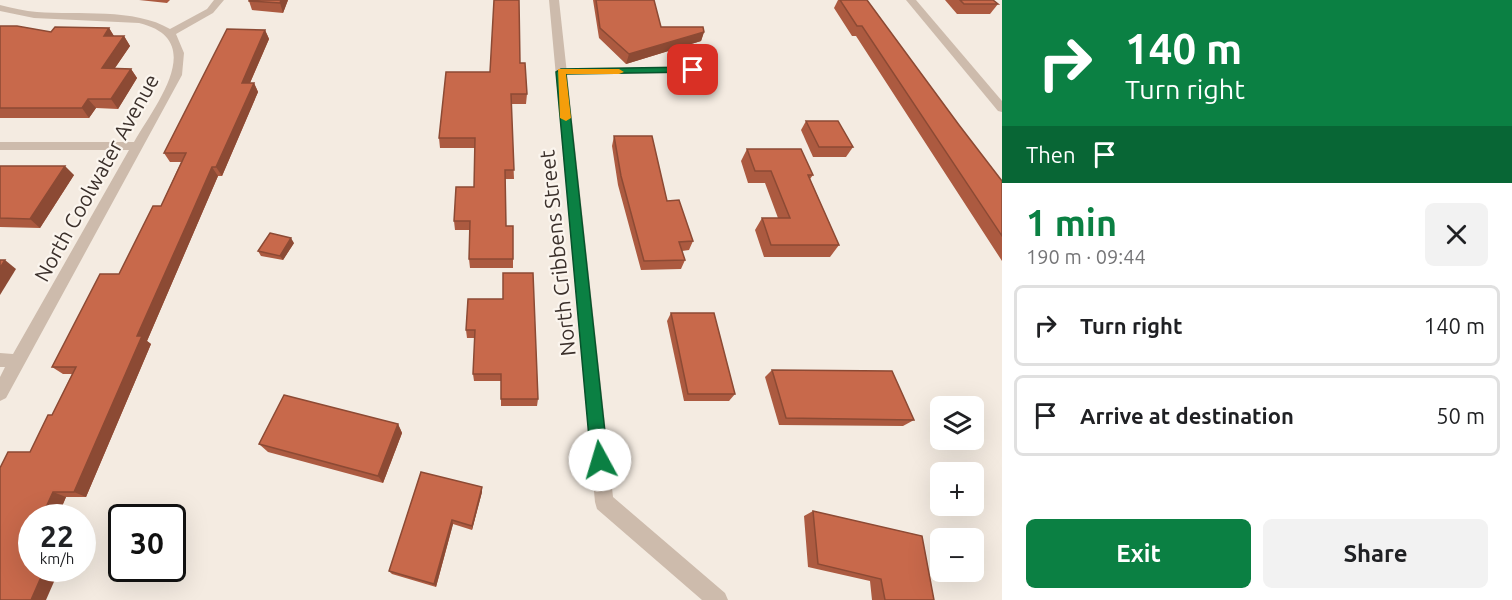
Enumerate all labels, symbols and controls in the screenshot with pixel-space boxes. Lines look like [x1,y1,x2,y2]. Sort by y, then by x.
icon: right [1026,24,1104,102]
text: 140 m [1125,25,1242,72]
pin [667,44,718,95]
icon: arrive [676,53,709,86]
street label: North Coolwater Avenue [29,70,163,285]
text: Turn right [1125,74,1245,104]
icon: arrive [1088,138,1121,171]
text: Then [1026,142,1076,167]
street label: North Cribbens Street [534,149,580,357]
text: 1 min [1026,202,1117,243]
button: close [1425,203,1488,266]
text: 190 m · 09:44 [1026,245,1146,268]
icon: right [1029,309,1062,342]
text: Turn right [1080,313,1182,338]
text: 140 m [1424,313,1485,338]
map controls [930,396,984,582]
button: layers [930,396,984,450]
icon: arrive [1029,399,1062,432]
text: Arrive at destination [1080,403,1294,428]
text: 50 m [1436,403,1485,428]
position arrow [568,428,632,492]
button: + [930,462,984,516]
speed limit sign: 30 [108,504,186,582]
text: 22 [40,519,74,553]
button: Exit [1026,519,1251,588]
button: Share [1263,519,1488,588]
button: − [930,528,984,582]
text: km/h [40,550,74,567]

